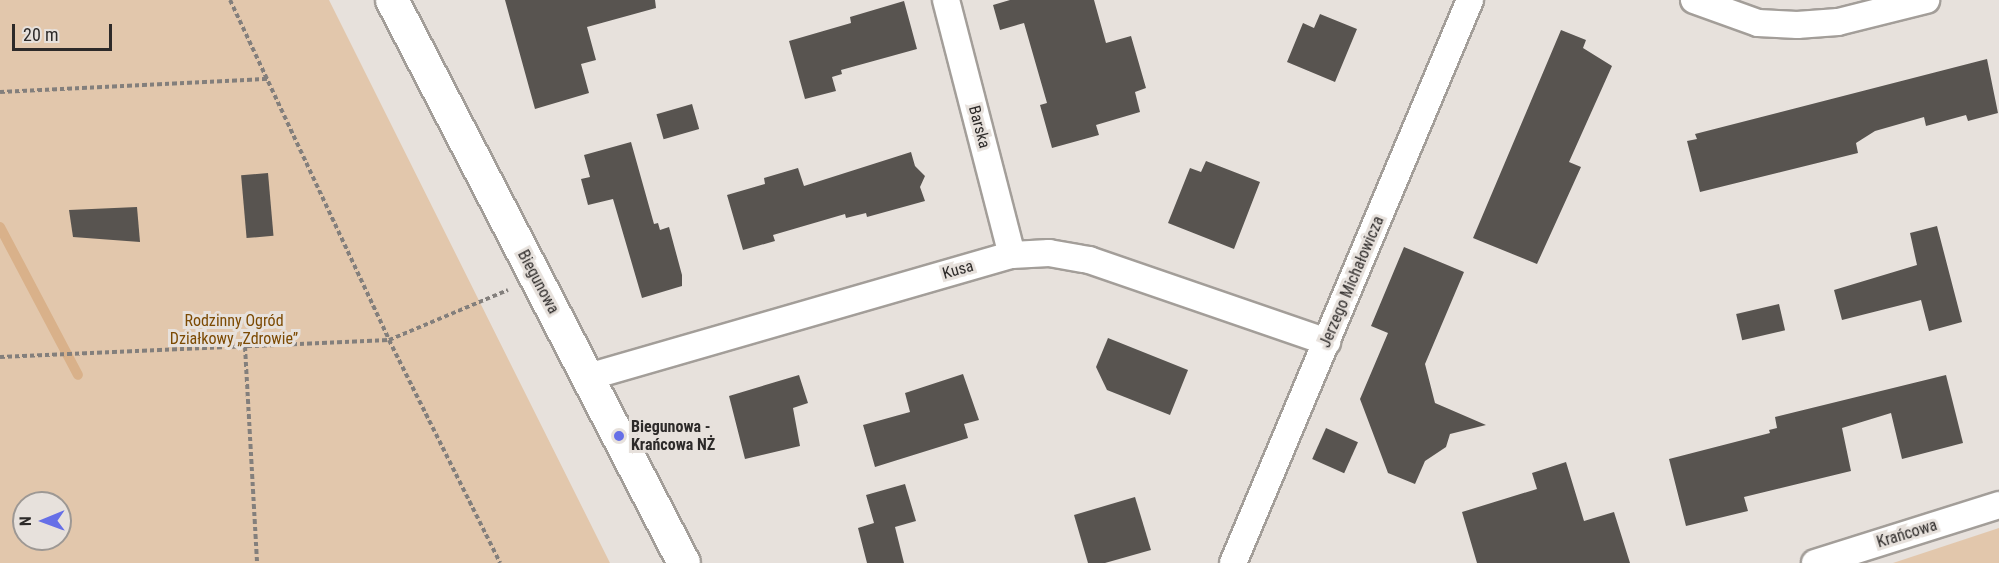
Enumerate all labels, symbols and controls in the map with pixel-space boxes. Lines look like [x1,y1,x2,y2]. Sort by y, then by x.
scale bar [15,12,116,50]
text: 20 m [23,24,58,45]
street label: Barska [964,104,994,150]
street label: Jerzego Michałowicza [1316,213,1388,351]
street label: Biegunowa [513,247,563,317]
street label: Kusa [940,256,976,284]
park label: Rodzinny Ogród Działkowy „Zdrowie” [170,311,298,349]
place label: Biegunowa - Krańcowa NŻ [631,417,715,455]
marker: Biegunowa - Krańcowa NŻ [612,429,626,443]
north arrow [12,491,72,551]
text: N [16,516,35,526]
street label: Krańcowa [1874,516,1940,552]

